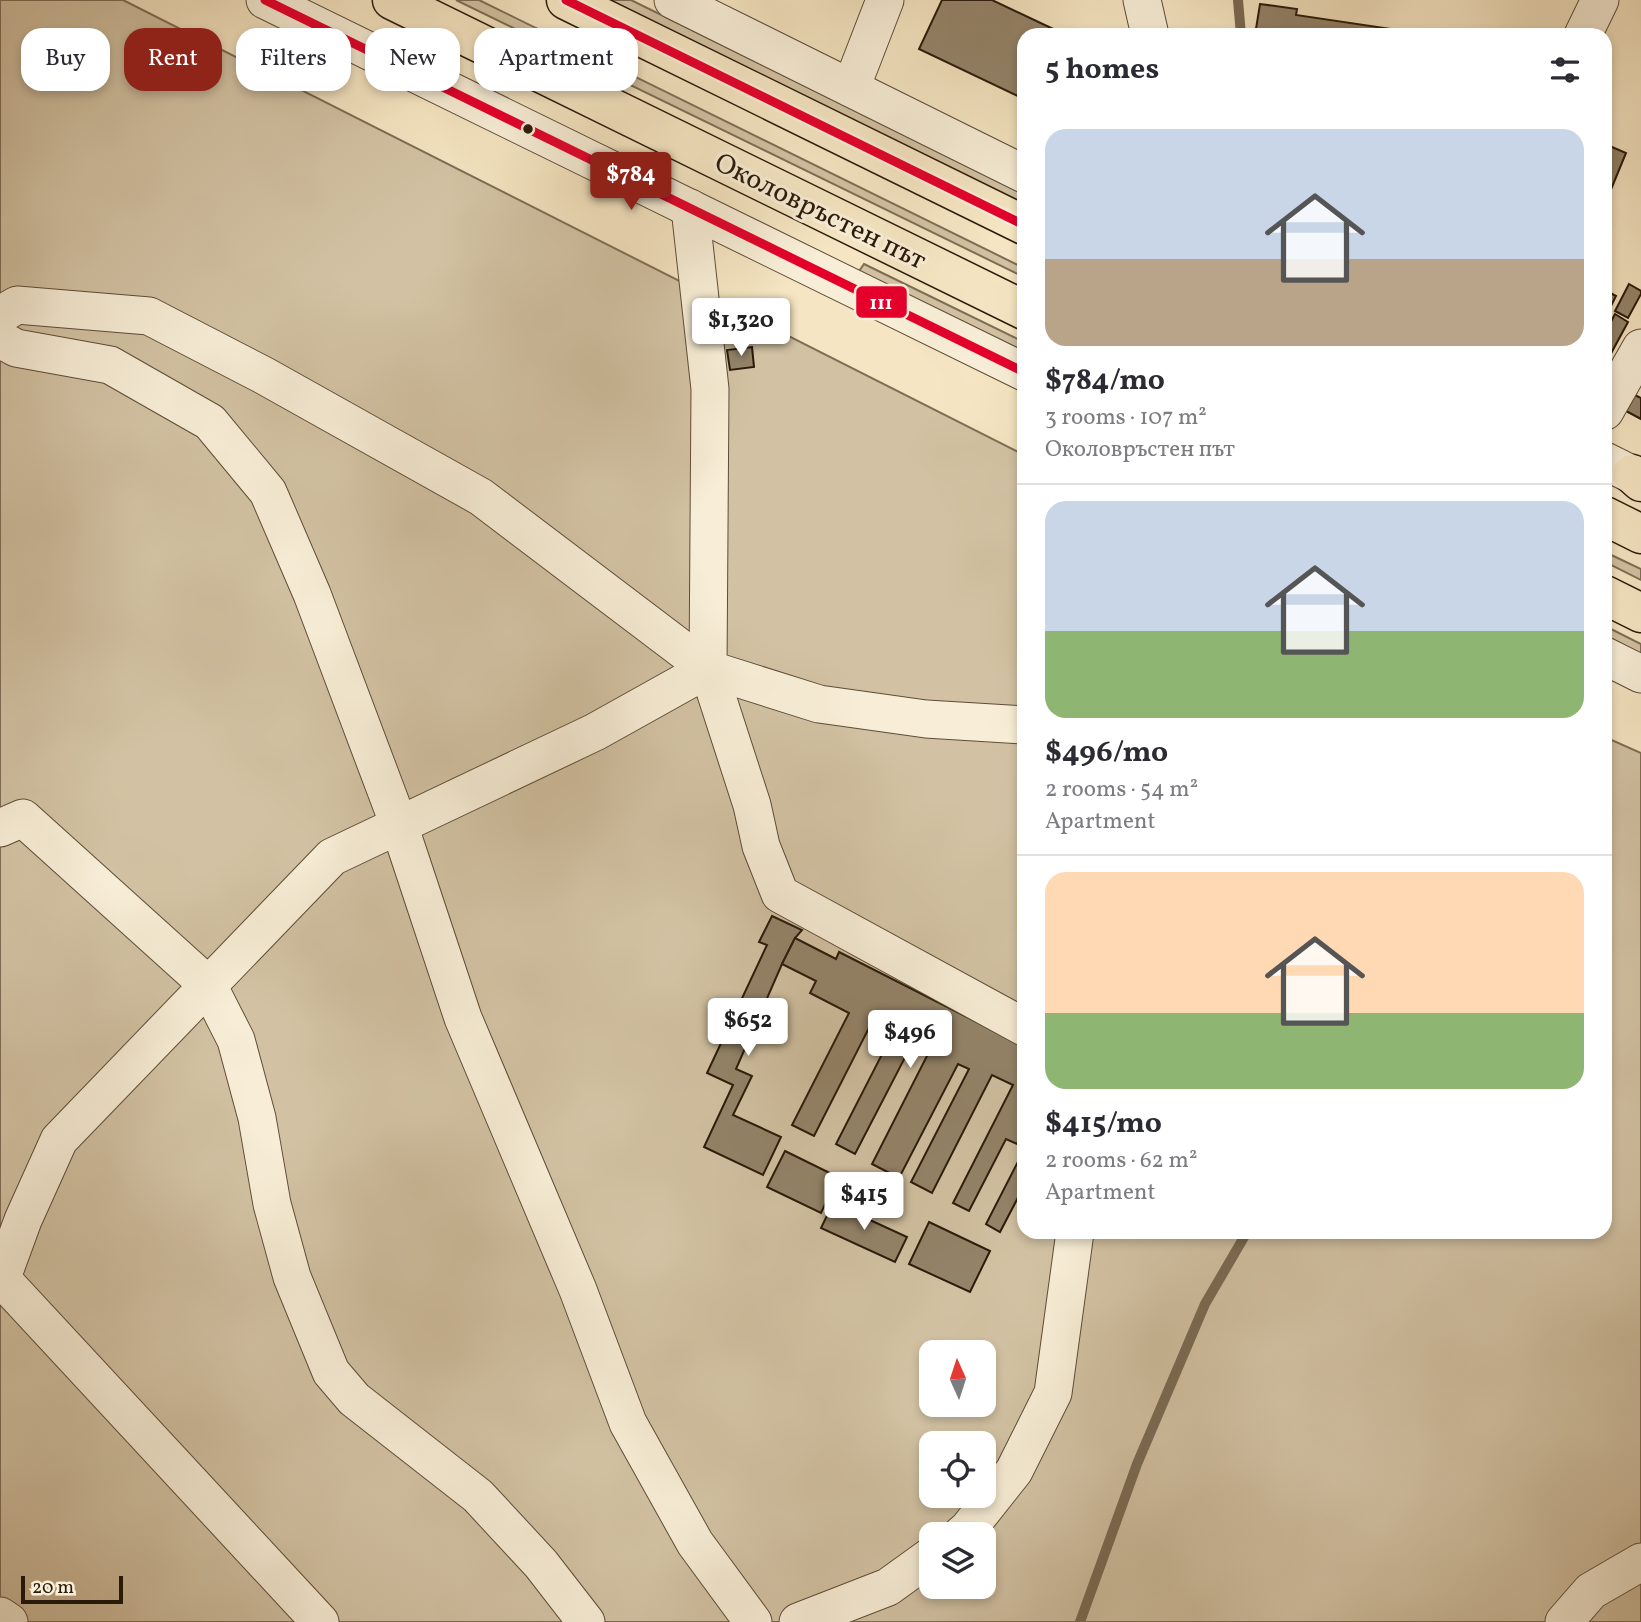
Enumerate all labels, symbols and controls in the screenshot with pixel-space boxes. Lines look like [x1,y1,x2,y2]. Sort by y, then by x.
chip: Buy [21,28,110,91]
chip: Rent [124,28,222,91]
chip: Filters [236,28,351,91]
chip: New [365,28,460,91]
chip: Apartment [474,28,638,91]
text: 5 homes [1045,49,1159,91]
icon: filters [1546,51,1584,89]
unlabelled marker [521,122,535,136]
street label: Околовръстен път [708,144,932,280]
pin: $784 [590,152,672,212]
text: $784 [606,159,656,191]
icon: home [1252,175,1378,301]
line badge: 111 [855,285,908,319]
text: 111 [870,291,892,317]
pin: $1,320 [684,298,798,358]
text: $1,320 [708,305,774,337]
text: $784/mo [1045,360,1165,402]
text: 3 rooms · 107 m² [1045,402,1207,434]
text: Околовръстен път [1045,434,1235,466]
icon: home [1252,547,1378,673]
text: $496/mo [1045,732,1168,774]
text: 2 rooms · 54 m² [1045,774,1198,806]
text: Apartment [1045,806,1156,838]
icon: home [1252,918,1378,1044]
pin: $652 [707,998,789,1058]
text: $652 [724,1005,772,1037]
pin: $496 [869,1010,951,1070]
text: $496 [884,1017,936,1049]
text: $415/mo [1045,1103,1162,1145]
text: 2 rooms · 62 m² [1045,1145,1197,1177]
pin: $415 [823,1172,905,1232]
text: Apartment [1045,1177,1156,1209]
text: $415 [840,1179,888,1211]
north arrow [919,1340,996,1418]
map controls [919,1340,996,1599]
button: locate [919,1431,996,1508]
button: layers [919,1522,996,1599]
scale bar [21,1573,122,1605]
text: 20 m [32,1575,74,1601]

